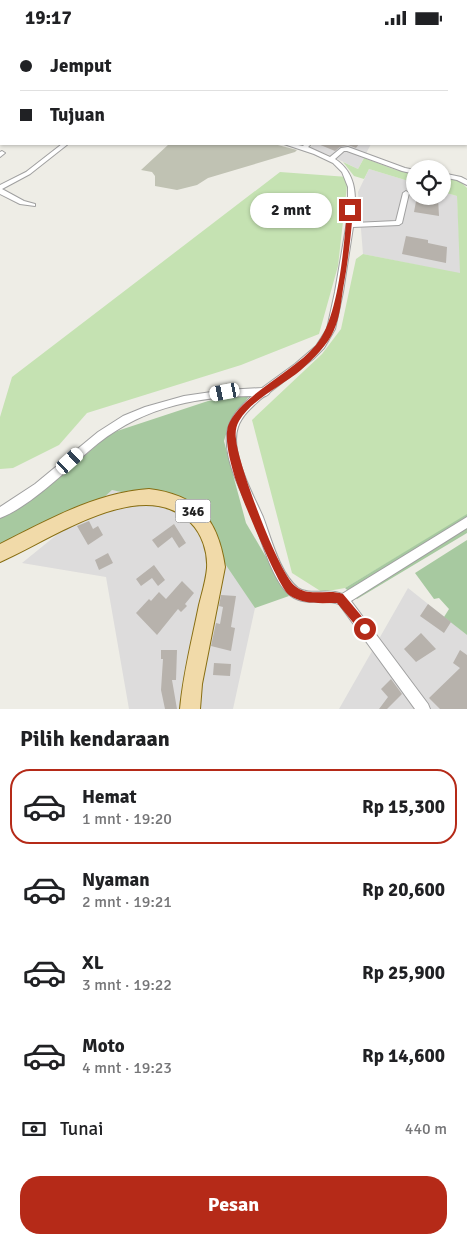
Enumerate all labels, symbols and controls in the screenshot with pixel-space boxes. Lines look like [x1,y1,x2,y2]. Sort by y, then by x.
text: 19:17 [25,6,72,30]
text: Jemput [50,54,112,78]
text: Tujuan [50,103,105,127]
map controls [406,160,451,205]
button: locate [406,160,451,205]
callout: 2 mnt [250,193,332,227]
route end [339,199,361,221]
text: 2 mnt [271,200,311,220]
car [208,382,241,402]
car [53,445,86,477]
road number: 346 [176,499,210,523]
route start [354,618,376,640]
text: Pilih kendaraan [20,725,170,752]
icon: car [22,784,67,829]
text: Hemat [82,785,137,809]
text: Rp 15,300 [362,795,445,819]
text: 1 mnt · 19:20 [82,809,172,829]
icon: car [22,867,67,912]
text: Nyaman [82,868,150,892]
text: Rp 20,600 [362,878,445,902]
text: 2 mnt · 19:21 [82,892,172,912]
icon: car [22,950,67,995]
text: XL [82,951,104,975]
text: Rp 25,900 [362,961,445,985]
text: 3 mnt · 19:22 [82,975,172,995]
icon: car [22,1033,67,1078]
text: Moto [82,1034,125,1058]
text: Rp 14,600 [362,1044,445,1068]
text: 4 mnt · 19:23 [82,1058,172,1078]
icon: cash [20,1115,48,1143]
text: Tunai [60,1117,103,1141]
text: 440 m [405,1119,447,1139]
button: Pesan [20,1176,447,1234]

